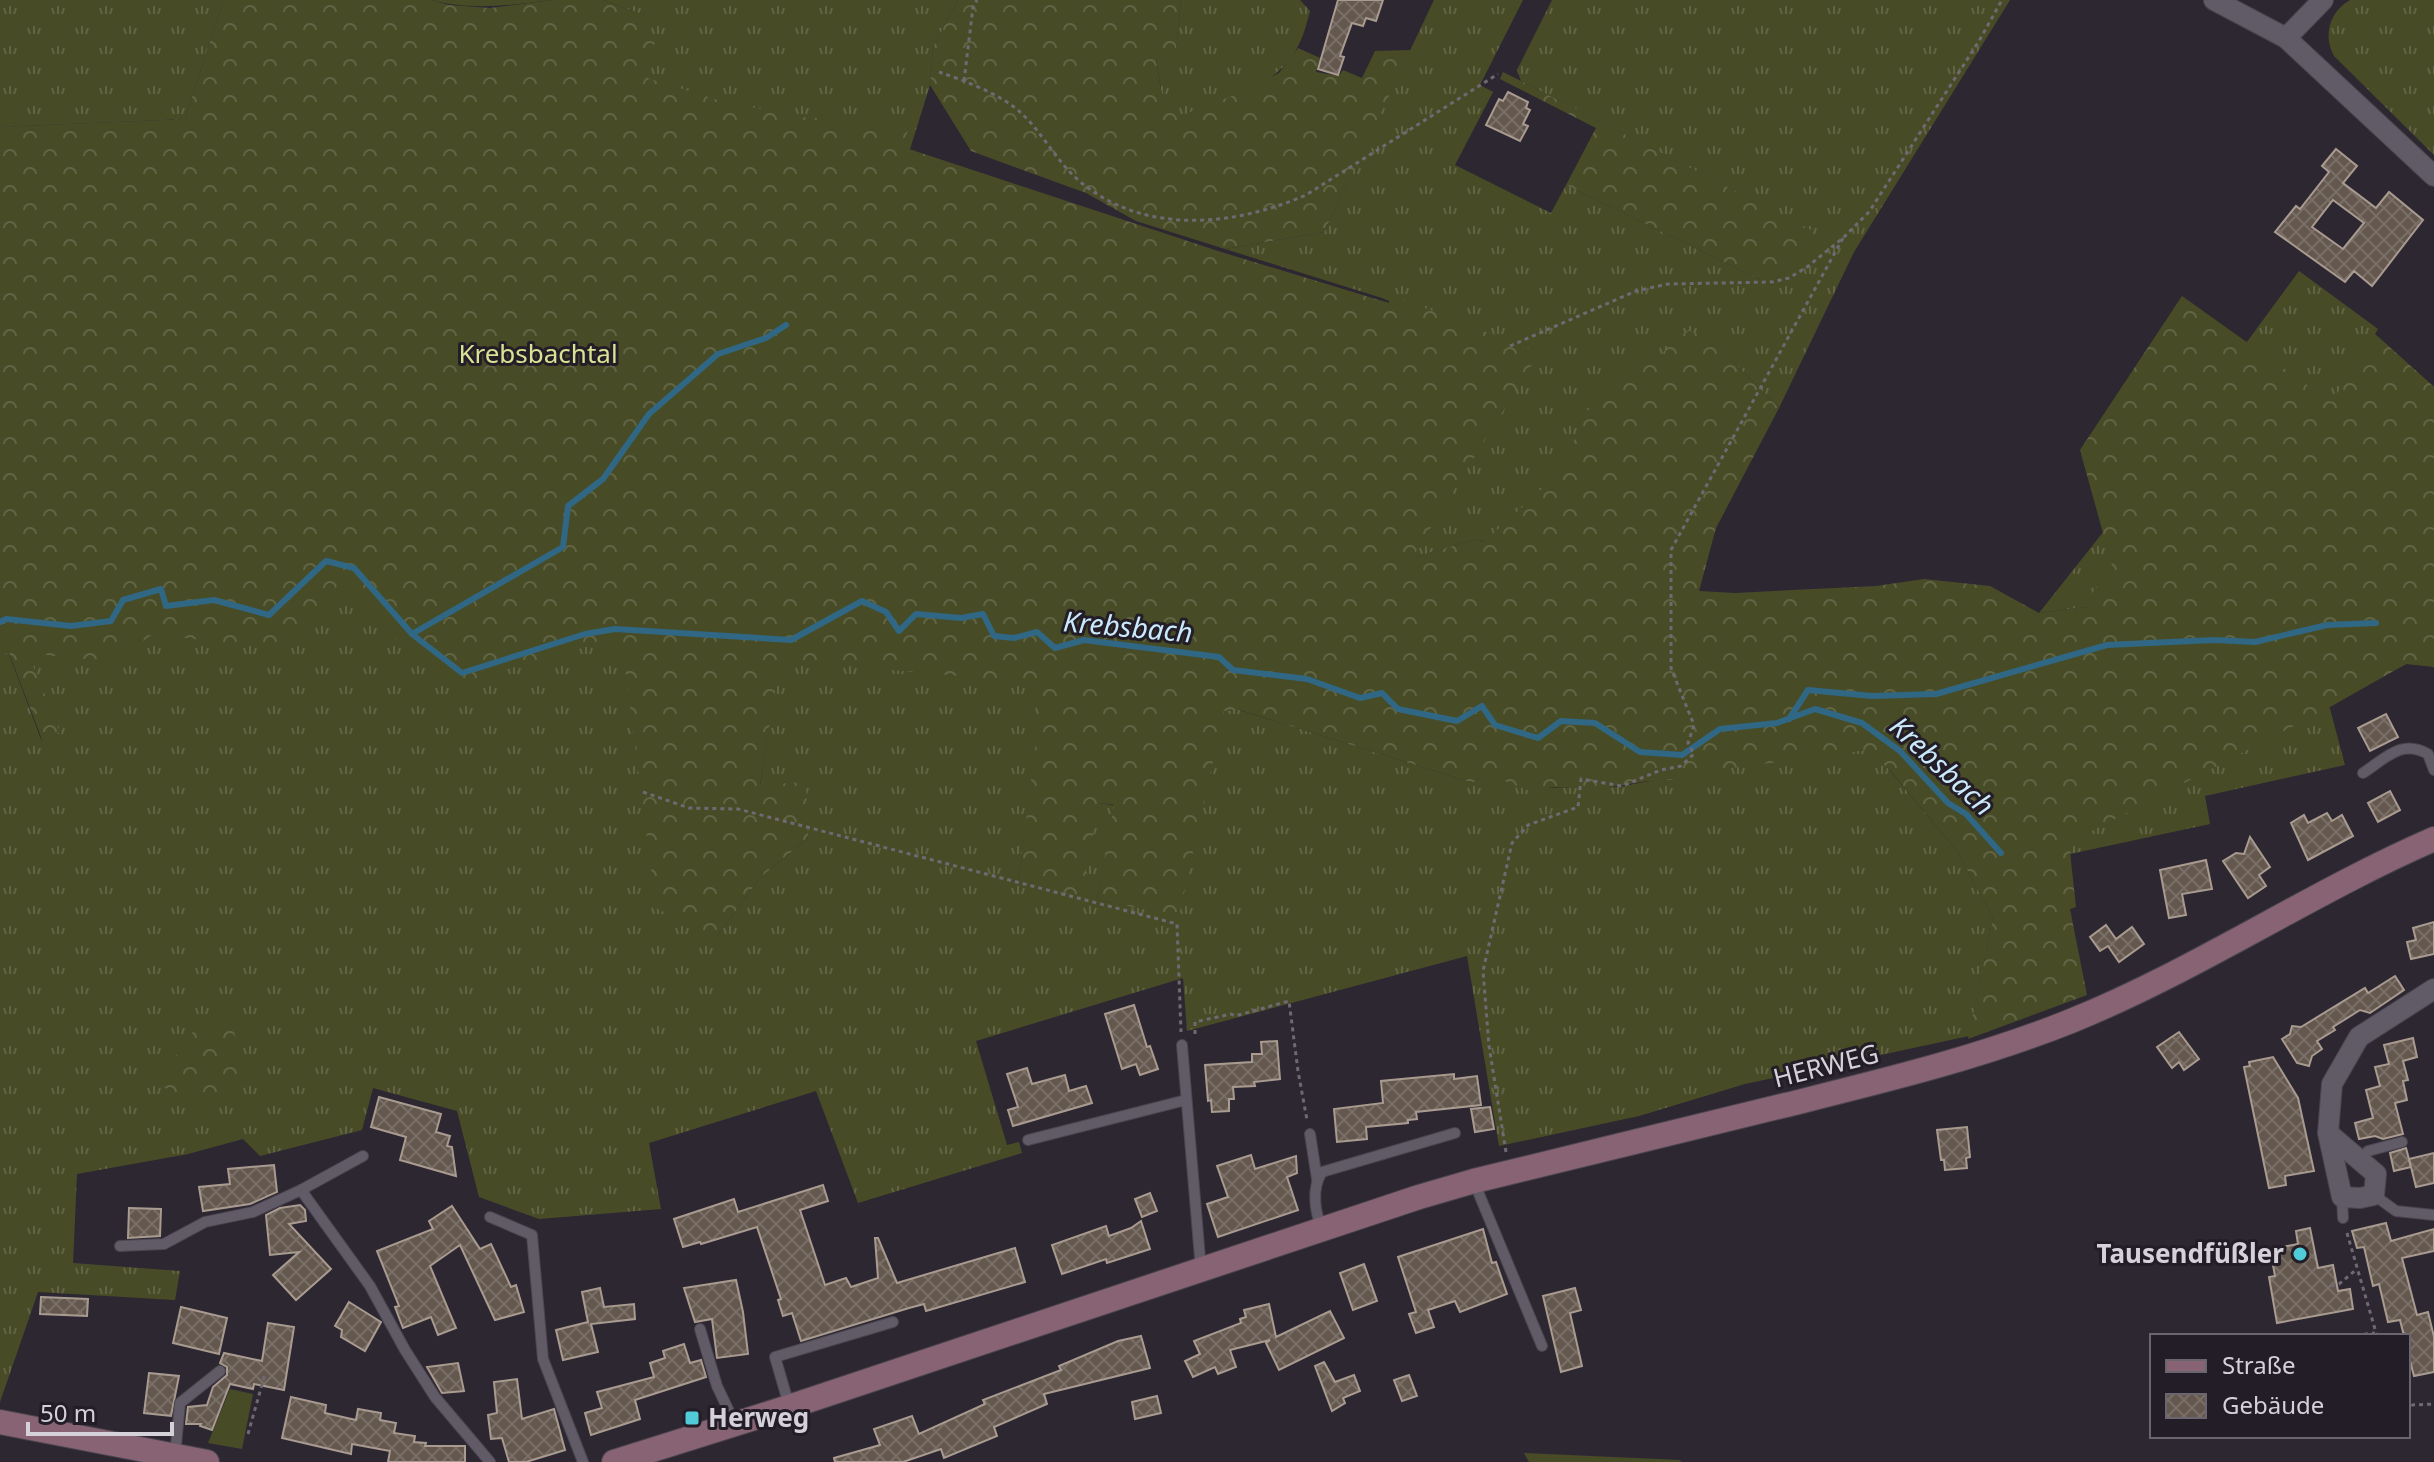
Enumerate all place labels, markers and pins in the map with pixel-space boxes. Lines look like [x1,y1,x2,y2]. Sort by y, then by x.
place label: Tausendfüßler [2097,1235,2284,1271]
marker: Tausendfüßler [2291,1245,2309,1263]
place label: Herweg [708,1399,809,1435]
marker: Herweg [683,1409,701,1427]

